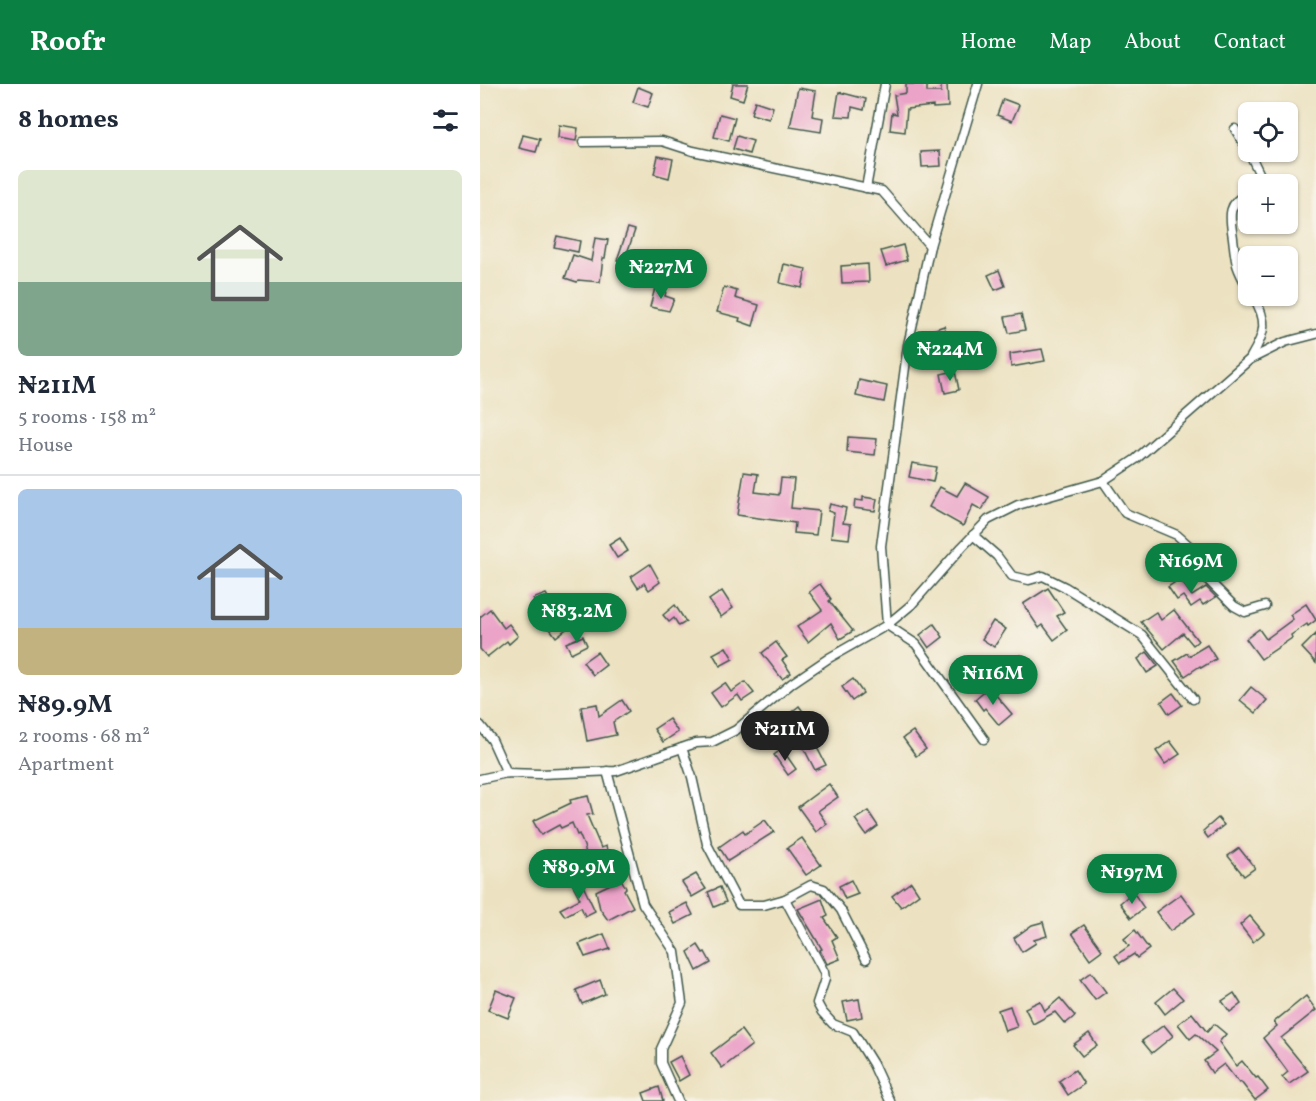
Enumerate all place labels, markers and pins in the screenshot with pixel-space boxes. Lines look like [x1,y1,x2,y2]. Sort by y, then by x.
pin: ₦227M [619,249,703,300]
pin: ₦224M [908,331,992,382]
pin: ₦169M [1149,543,1233,594]
pin: ₦83.2M [528,593,626,644]
pin: ₦116M [951,655,1035,706]
pin: ₦211M [743,711,827,762]
pin: ₦89.9M [530,849,628,900]
pin: ₦197M [1090,854,1174,905]

